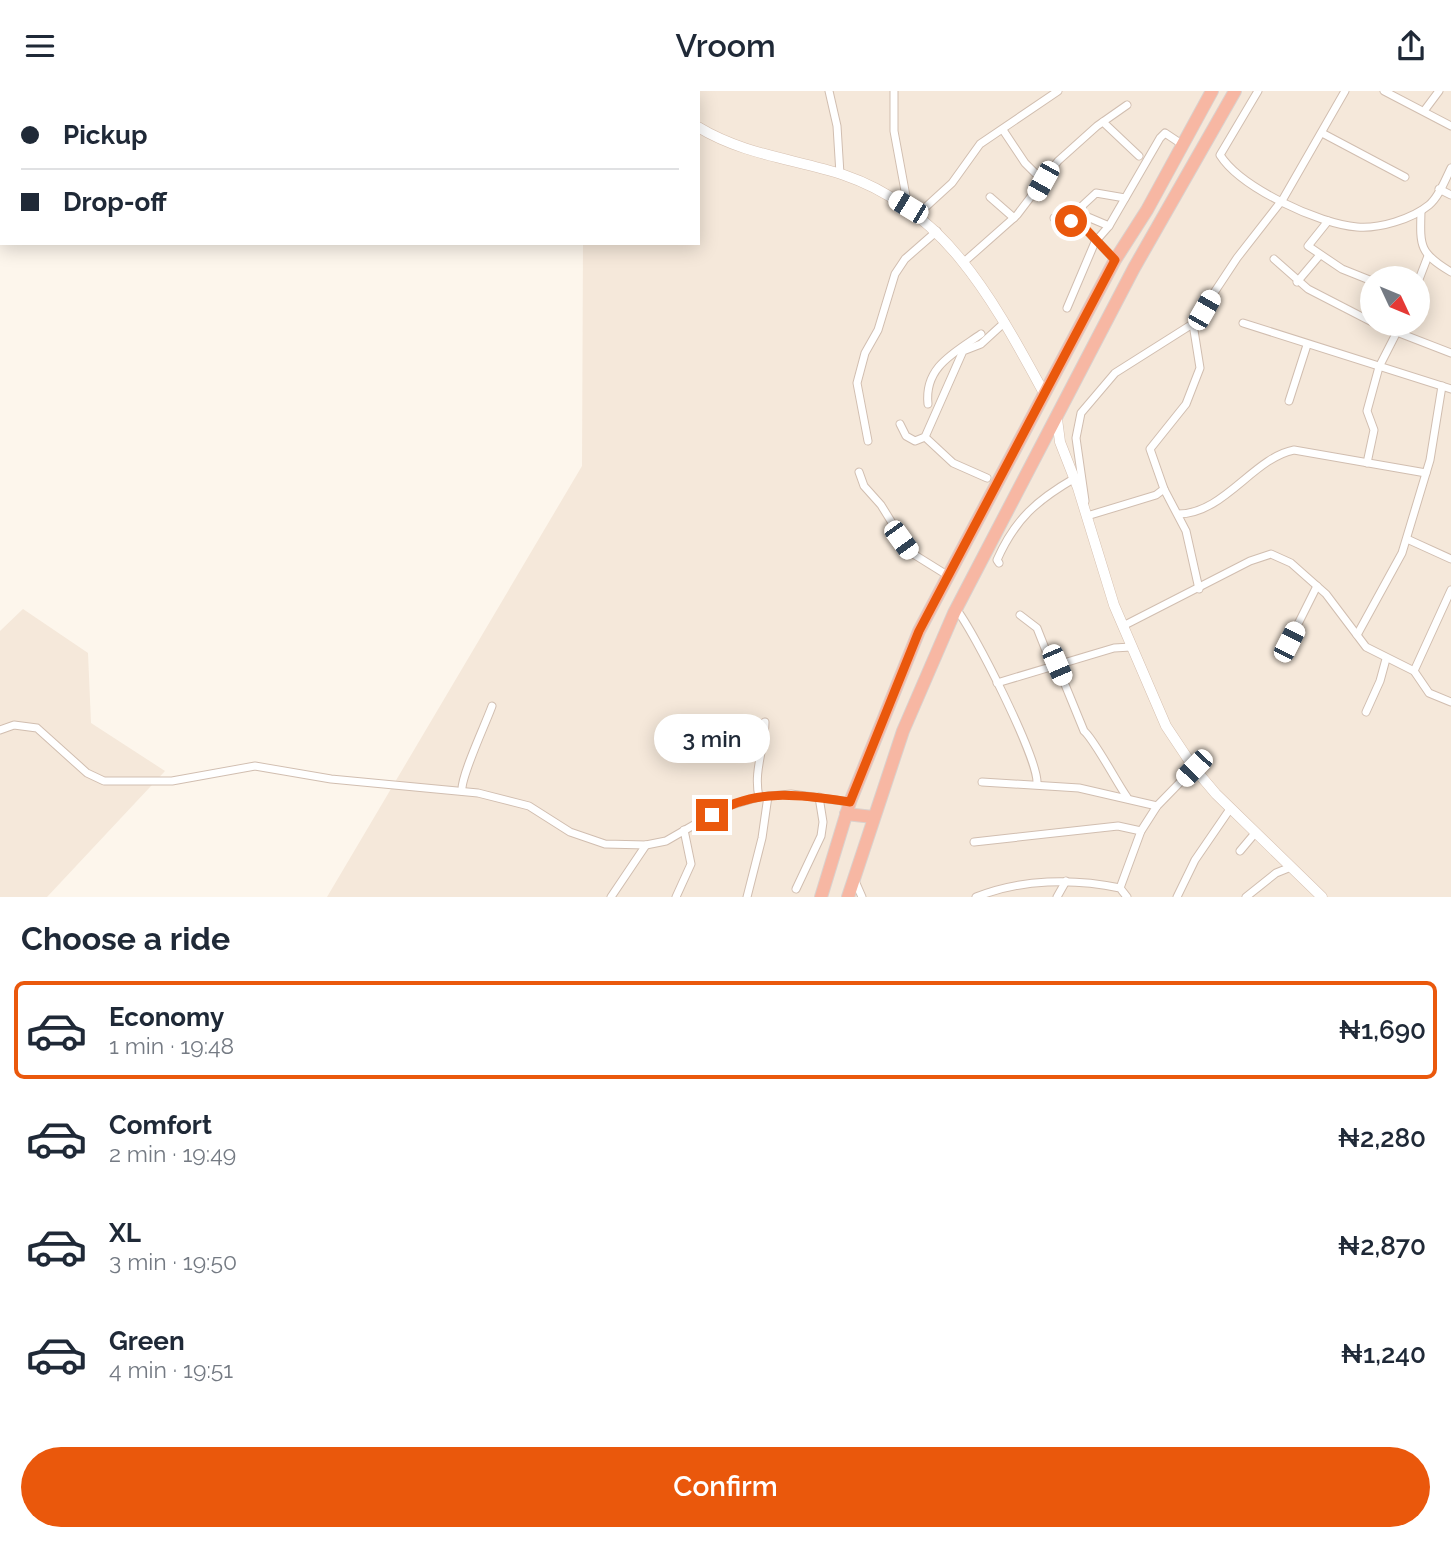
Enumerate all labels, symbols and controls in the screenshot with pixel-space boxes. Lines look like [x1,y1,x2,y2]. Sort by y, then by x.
icon: menu [21,27,59,65]
text: Vroom [675,27,776,64]
icon: share [1392,27,1430,65]
text: Pickup [63,120,148,150]
car [1024,158,1063,204]
text: Drop-off [63,187,167,217]
car [885,187,932,227]
route start [1055,205,1087,237]
north arrow [1360,266,1430,336]
map controls [1360,266,1430,336]
car [1185,287,1224,333]
car [881,517,922,563]
car [1271,619,1308,665]
car [1040,642,1075,688]
callout: 3 min [654,713,770,763]
text: 3 min [683,725,741,752]
car [1172,746,1217,790]
route end [696,799,728,831]
text: Choose a ride [21,920,230,957]
icon: car [25,999,88,1062]
text: Economy [109,1002,224,1032]
text: ₦1,690 [1339,1015,1426,1045]
text: 1 min · 19:48 [109,1032,234,1059]
icon: car [25,1107,88,1170]
text: Comfort [109,1110,212,1140]
text: ₦2,280 [1338,1123,1426,1153]
text: 2 min · 19:49 [109,1140,236,1167]
icon: car [25,1215,88,1278]
text: XL [109,1218,141,1248]
text: ₦2,870 [1338,1231,1426,1261]
text: 3 min · 19:50 [109,1248,237,1275]
icon: car [25,1323,88,1386]
text: Green [109,1326,185,1356]
text: ₦1,240 [1341,1339,1426,1369]
text: 4 min · 19:51 [109,1356,233,1383]
button: Confirm [21,1447,1430,1527]

